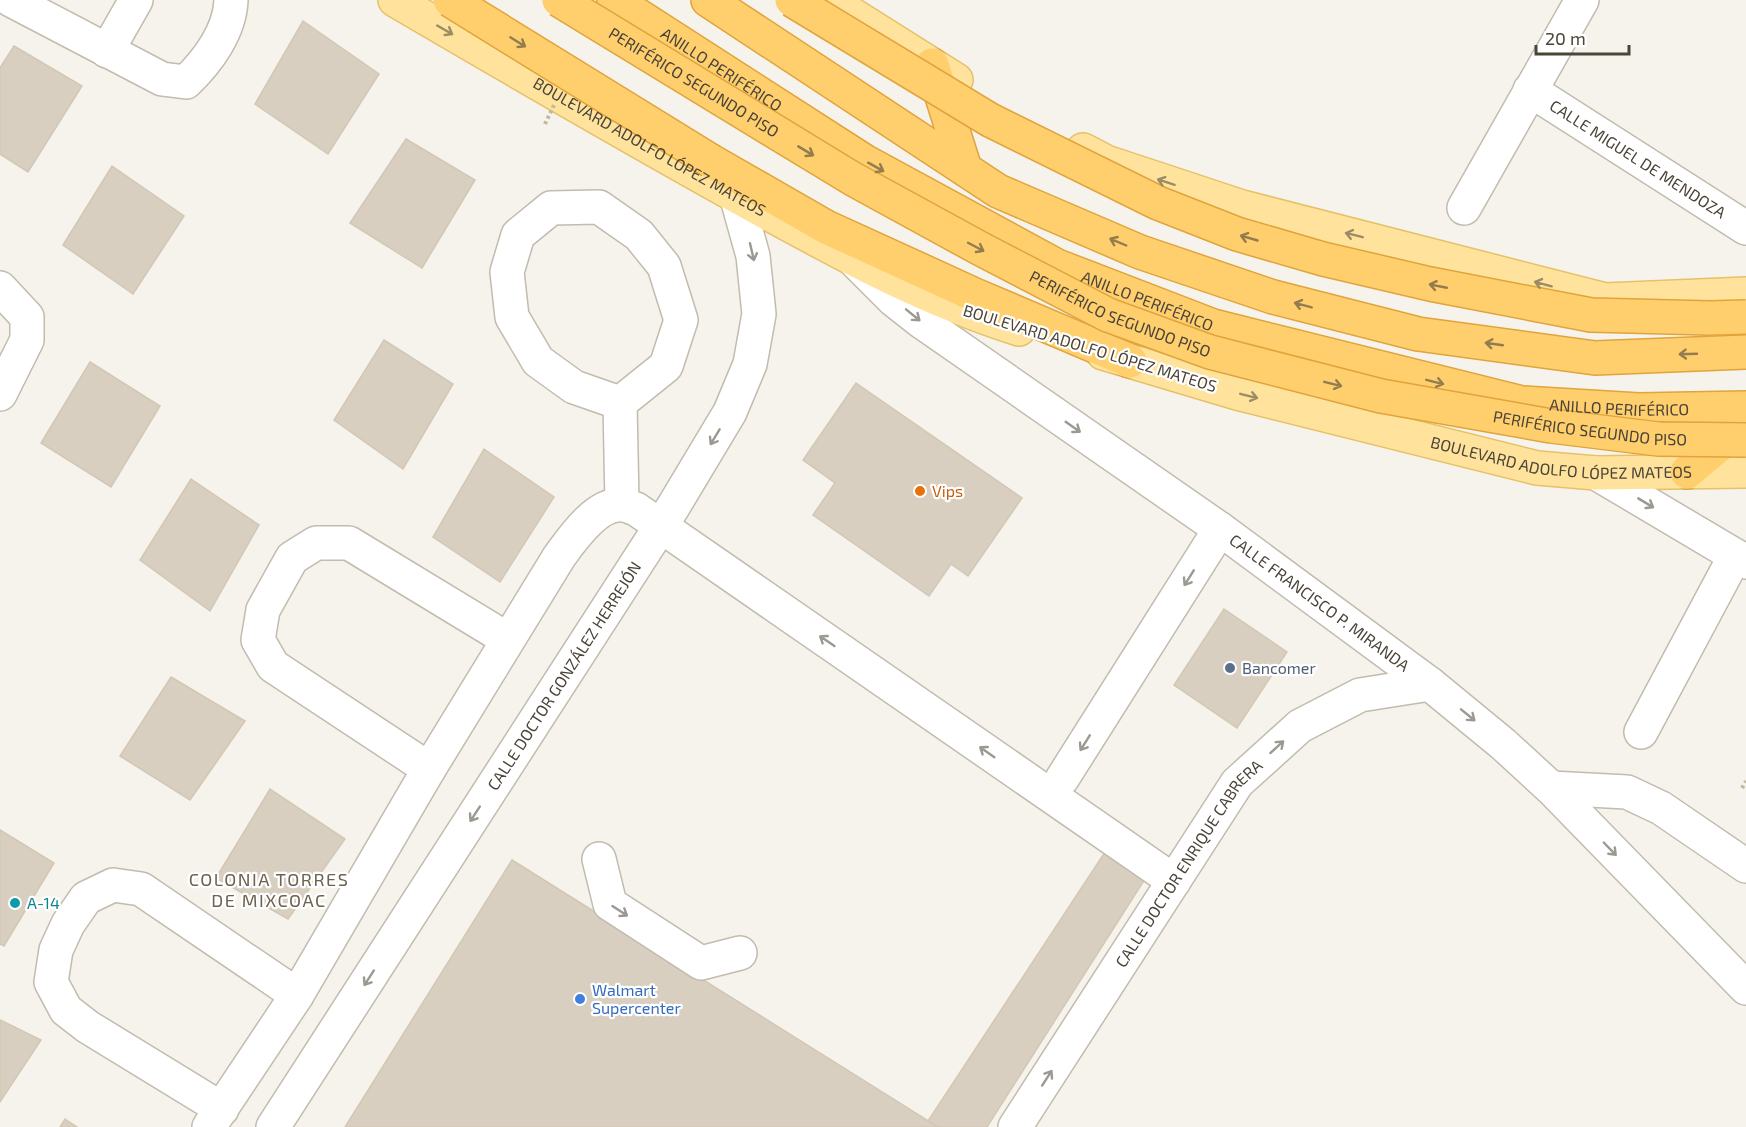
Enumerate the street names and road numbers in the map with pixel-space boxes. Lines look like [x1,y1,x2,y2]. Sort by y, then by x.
street label: PERIFÉRICO SEGUNDO PISO [606,23,783,141]
street label: ANILLO PERIFÉRICO [658,23,786,115]
street label: BOULEVARD ADOLFO LÓPEZ MATEOS [530,73,770,220]
street label: CALLE MIGUEL DE MENDOZA [1547,95,1730,222]
street label: PERIFÉRICO SEGUNDO PISO [1027,266,1213,360]
street label: ANILLO PERIFÉRICO [1079,266,1216,334]
street label: BOULEVARD ADOLFO LÓPEZ MATEOS [961,300,1219,395]
street label: ANILLO PERIFÉRICO [1549,395,1689,419]
street label: PERIFÉRICO SEGUNDO PISO [1492,406,1687,448]
street label: BOULEVARD ADOLFO LÓPEZ MATEOS [1429,432,1692,482]
street label: CALLE FRANCISCO P. MIRANDA [1226,530,1414,675]
street label: CALLE DOCTOR GONZÁLEZ HERREJÓN [483,558,644,793]
street label: CALLE DOCTOR ENRIQUE CABRERA [1111,755,1266,970]

